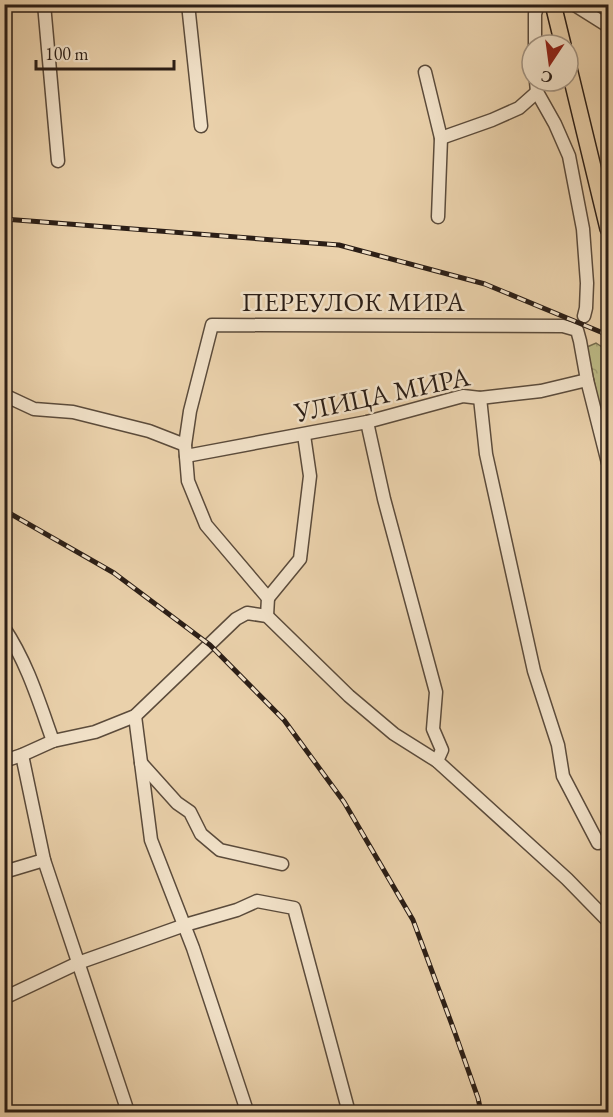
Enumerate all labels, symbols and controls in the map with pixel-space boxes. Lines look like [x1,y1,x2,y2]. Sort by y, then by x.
scale bar [36,33,174,71]
north arrow [520,33,580,93]
text: 100 m [45,42,89,65]
text: С [539,66,555,89]
street label: ПЕРЕУЛОК МИРА [241,284,465,319]
street label: УЛИЦА МИРА [290,358,473,430]

